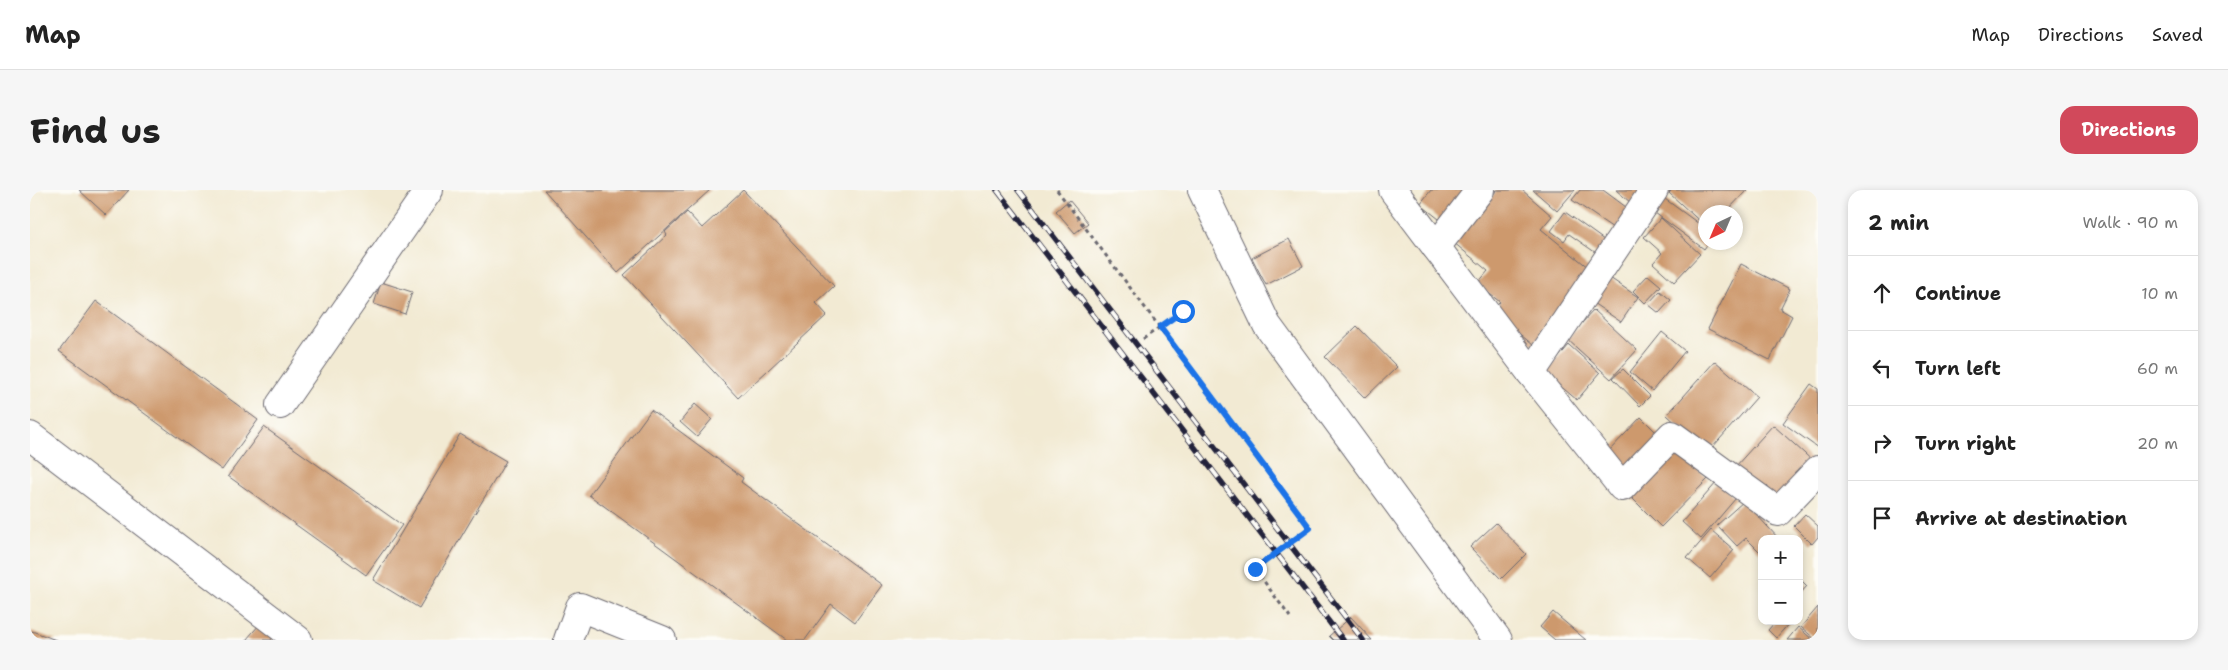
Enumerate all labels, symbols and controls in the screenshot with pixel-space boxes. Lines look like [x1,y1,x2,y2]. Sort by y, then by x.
text: Map [25,19,81,51]
text: Map [1972,23,2010,47]
text: Directions [2038,23,2124,47]
text: Saved [2152,23,2203,47]
button: Directions [2060,106,2198,154]
text: Find us [30,107,161,154]
north arrow [1698,205,1743,250]
text: 2 min [1868,209,1929,237]
text: Walk · 90 m [2083,212,2178,233]
icon: ahead [1868,279,1896,307]
text: Continue [1915,281,2001,306]
text: 10 m [2141,283,2178,304]
route start [1172,300,1195,323]
icon: left [1868,354,1896,382]
text: Turn left [1915,356,2001,381]
text: 60 m [2137,358,2178,379]
icon: right [1868,429,1896,457]
text: Turn right [1915,431,2016,456]
text: 20 m [2137,433,2178,454]
icon: arrive [1868,504,1896,532]
text: Arrive at destination [1915,506,2127,531]
map controls [1758,535,1803,625]
button: + [1758,535,1803,580]
route end [1244,558,1267,581]
button: − [1758,580,1803,625]

